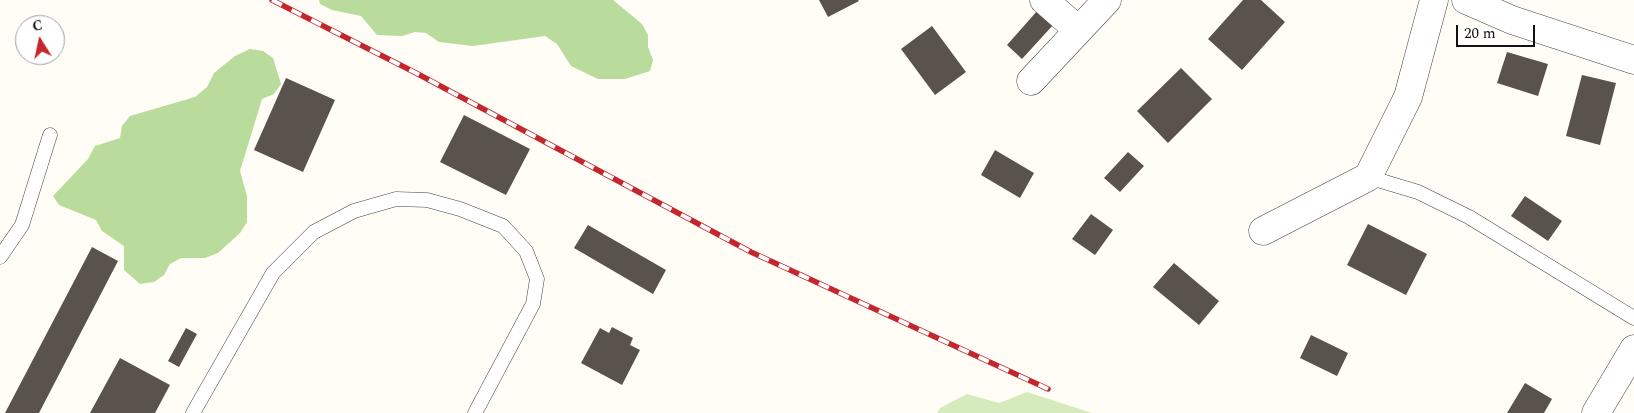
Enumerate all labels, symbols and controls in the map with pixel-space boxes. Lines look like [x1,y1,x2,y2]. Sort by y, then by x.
north arrow [15,15,65,65]
text: С [31,15,44,37]
scale bar [1459,15,1538,47]
text: 20 m [1464,22,1496,45]

